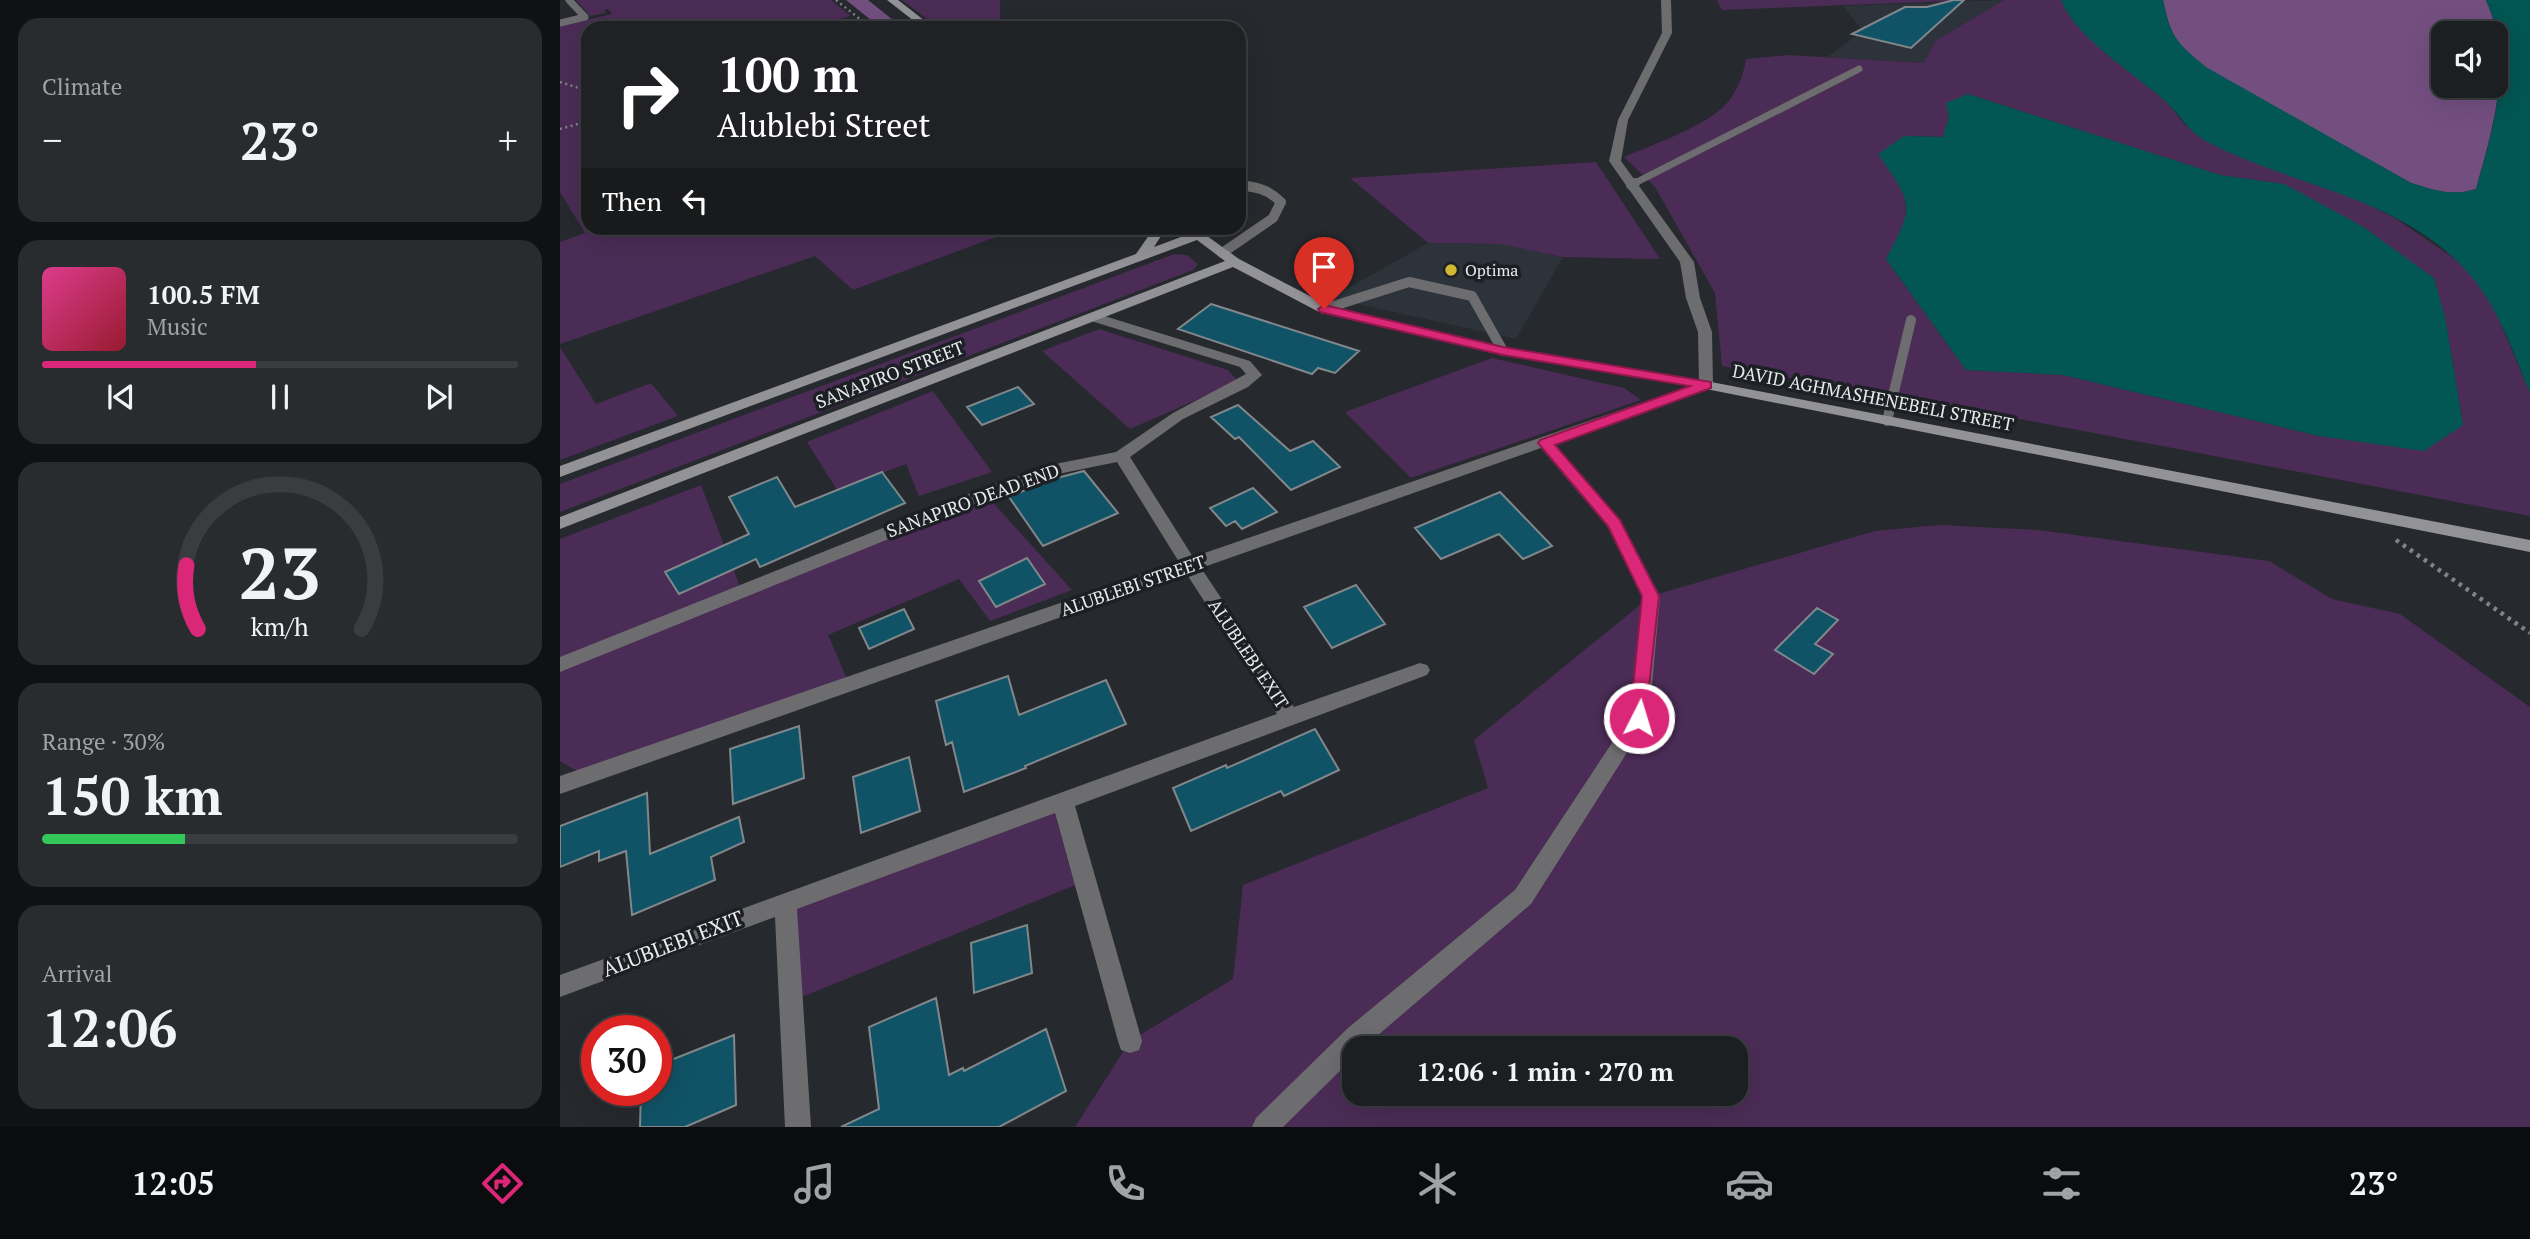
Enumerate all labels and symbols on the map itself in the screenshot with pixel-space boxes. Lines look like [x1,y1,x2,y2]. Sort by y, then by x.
pin [1294,237,1354,309]
place label: Optima [1465,259,1518,281]
marker: Optima [1443,262,1459,278]
street label: SANAPIRO STREET [812,335,967,413]
street label: DAVID AGHMASHENEBELI STREET [1731,358,2016,436]
street label: SANAPIRO DEAD END [883,458,1062,542]
street label: ALUBLEBI STREET [1057,549,1208,621]
street label: ALUBLEBI EXIT [1203,594,1294,713]
position arrow [1602,681,1676,755]
street label: ALUBLEBI EXIT [598,903,747,983]
speed limit sign: 30 [581,1015,672,1106]

